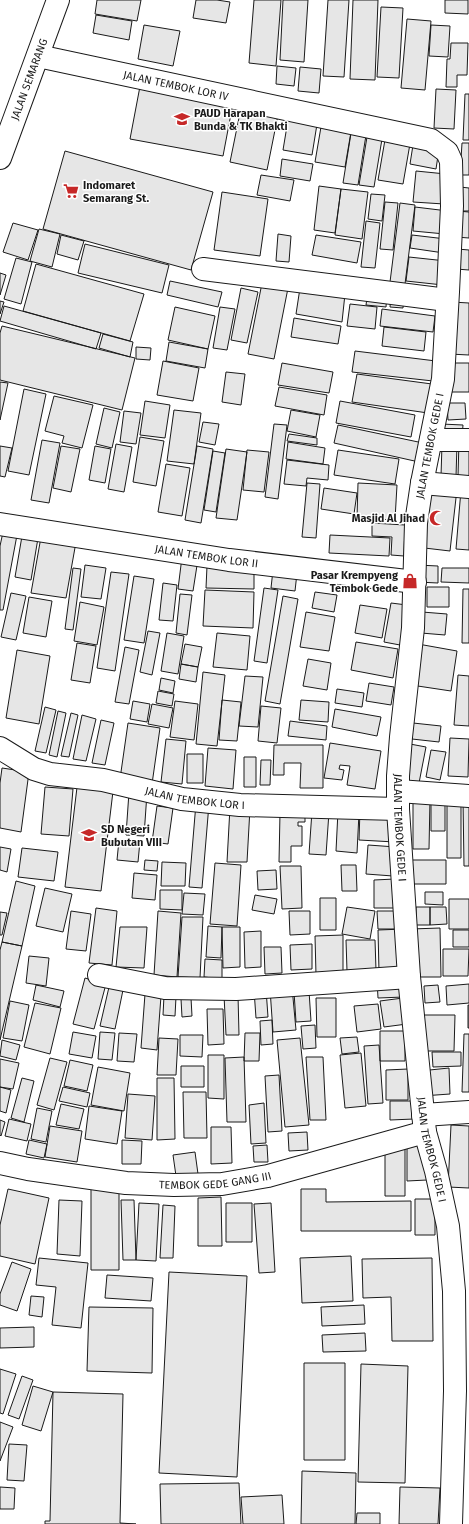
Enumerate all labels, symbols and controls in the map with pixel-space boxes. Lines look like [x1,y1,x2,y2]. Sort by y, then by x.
street label: JALAN SEMARANG [8,36,50,122]
street label: JALAN TEMBOK LOR IV [122,68,231,103]
place label: PAUD Harapan Bunda & TK Bhakti [194,107,288,133]
school or university icon: PAUD Harapan Bunda & TK Bhakti [173,110,191,128]
place label: Indomaret Semarang St. [83,179,149,205]
supermarket icon: Indomaret Semarang St. [62,182,80,200]
street label: JALAN TEMBOK GEDE I [413,392,447,500]
mosque icon: Masjid Al Jihad [428,509,446,527]
place label: Masjid Al Jihad [352,512,425,525]
street label: JALAN TEMBOK LOR II [154,542,259,570]
place label: Pasar Krempyeng Tembok Gede [311,569,399,595]
shop icon: Pasar Krempyeng Tembok Gede [401,572,419,590]
street label: JALAN TEMBOK GEDE I [391,773,409,882]
street label: JALAN TEMBOK LOR I [144,784,245,812]
place label: SD Negeri Bubutan VIII [101,823,162,849]
school or university icon: SD Negeri Bubutan VIII [80,826,98,844]
street label: JALAN TEMBOK GEDE I [415,1096,449,1204]
street label: TEMBOK GEDE GANG III [159,1169,273,1192]

